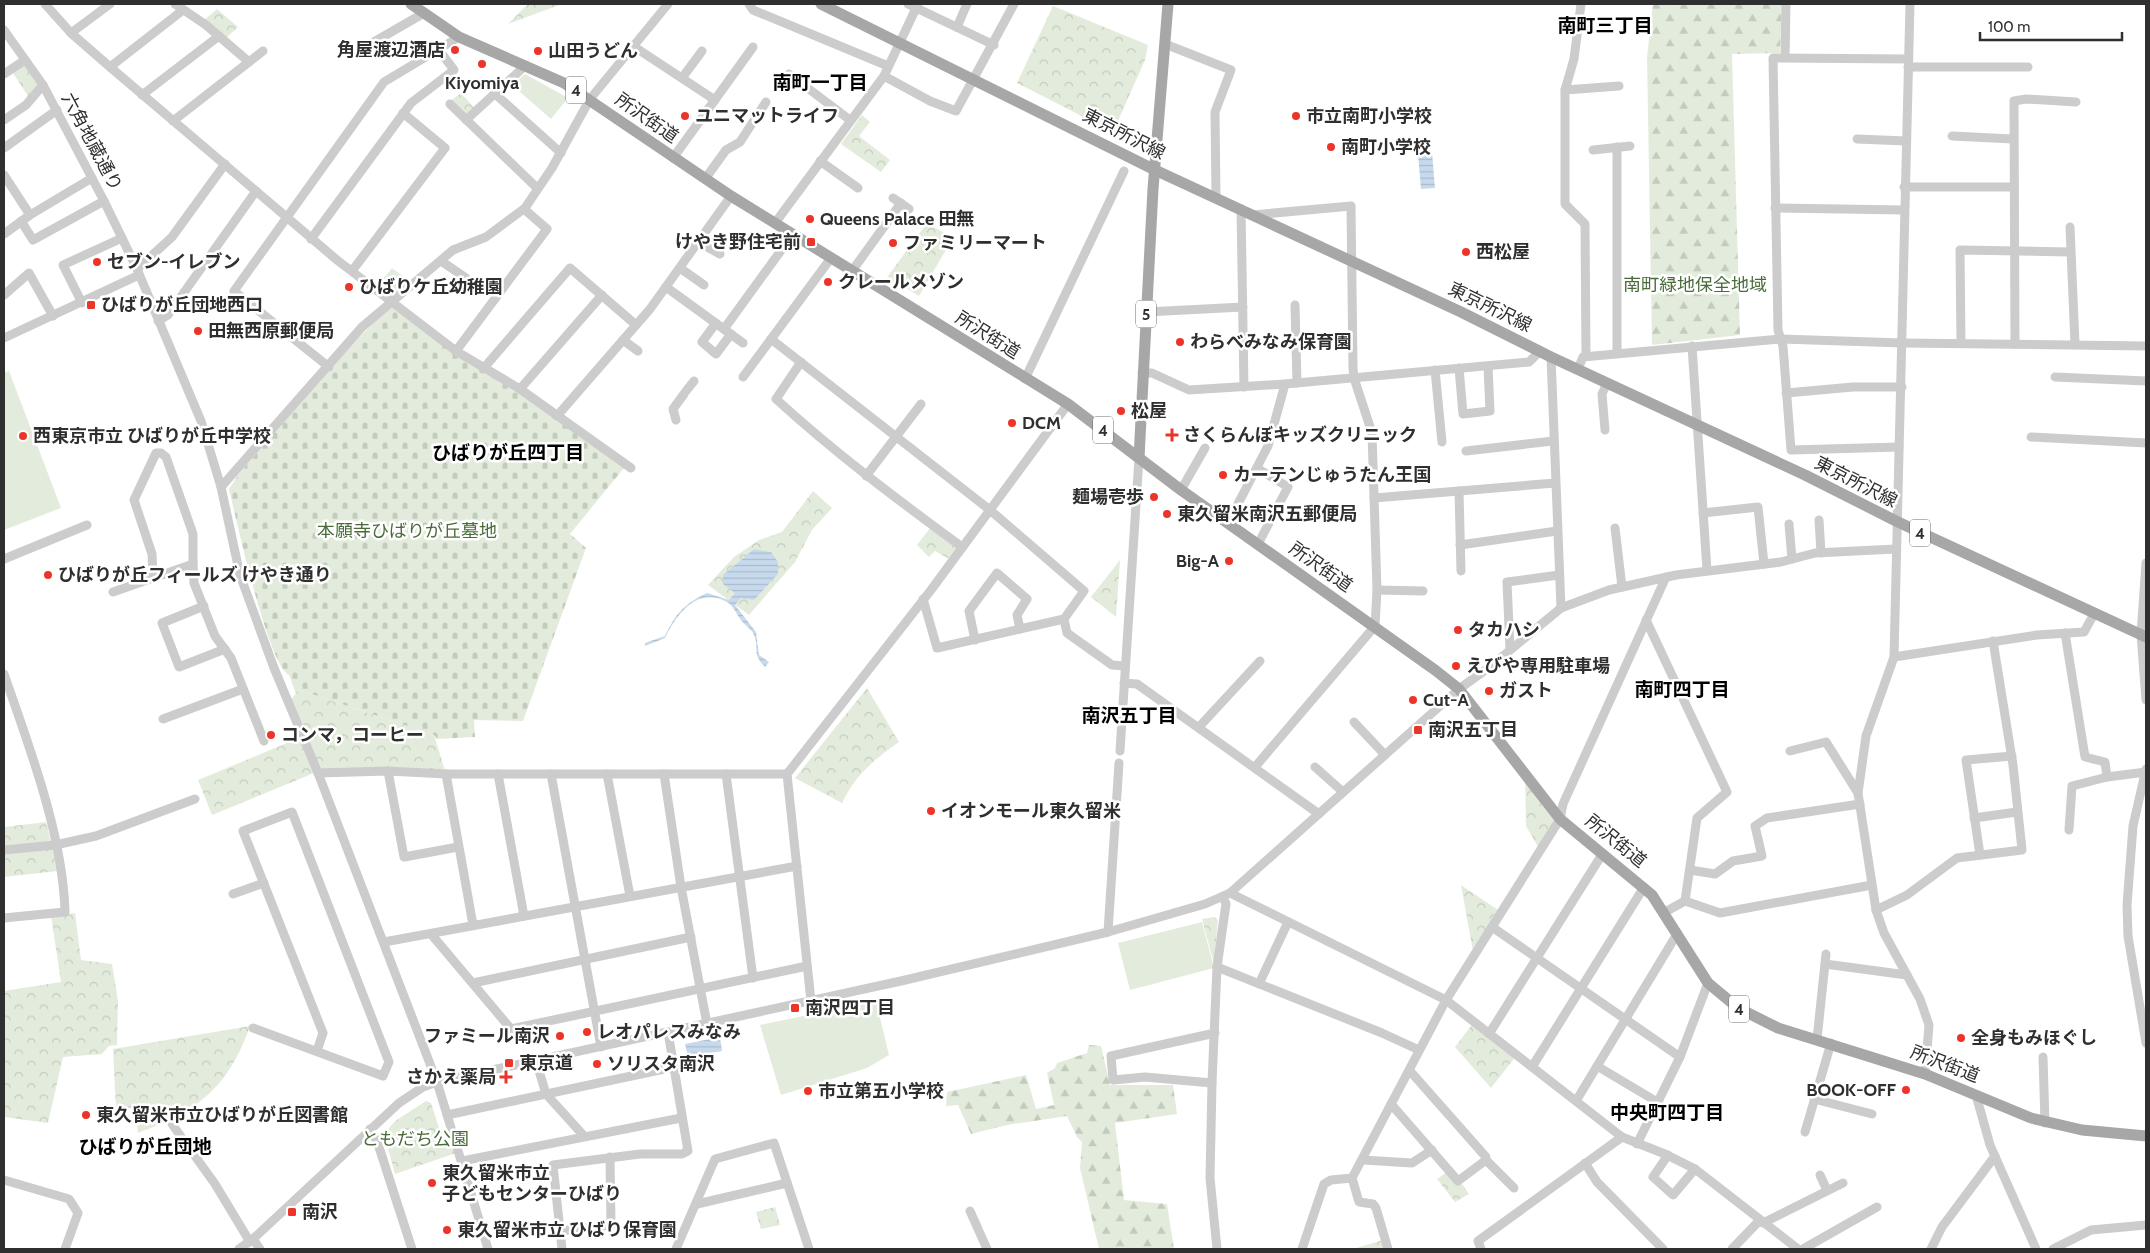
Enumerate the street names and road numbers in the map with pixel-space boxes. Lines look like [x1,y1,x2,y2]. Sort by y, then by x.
road number: 4 [566,76,586,104]
street label: 所沢街道 [611,88,683,148]
street label: 六角地蔵通り [57,89,127,195]
street label: 東京所沢線 [1079,104,1169,164]
street label: 東京所沢線 [1445,277,1535,337]
road number: 5 [1136,300,1156,328]
street label: 所沢街道 [952,307,1024,363]
road number: 4 [1093,416,1113,444]
street label: 東京所沢線 [1811,452,1901,512]
road number: 4 [1910,520,1930,546]
street label: 所沢街道 [1285,537,1357,597]
street label: 所沢街道 [1581,810,1651,872]
road number: 4 [1729,996,1749,1022]
street label: 所沢街道 [1907,1041,1983,1087]

